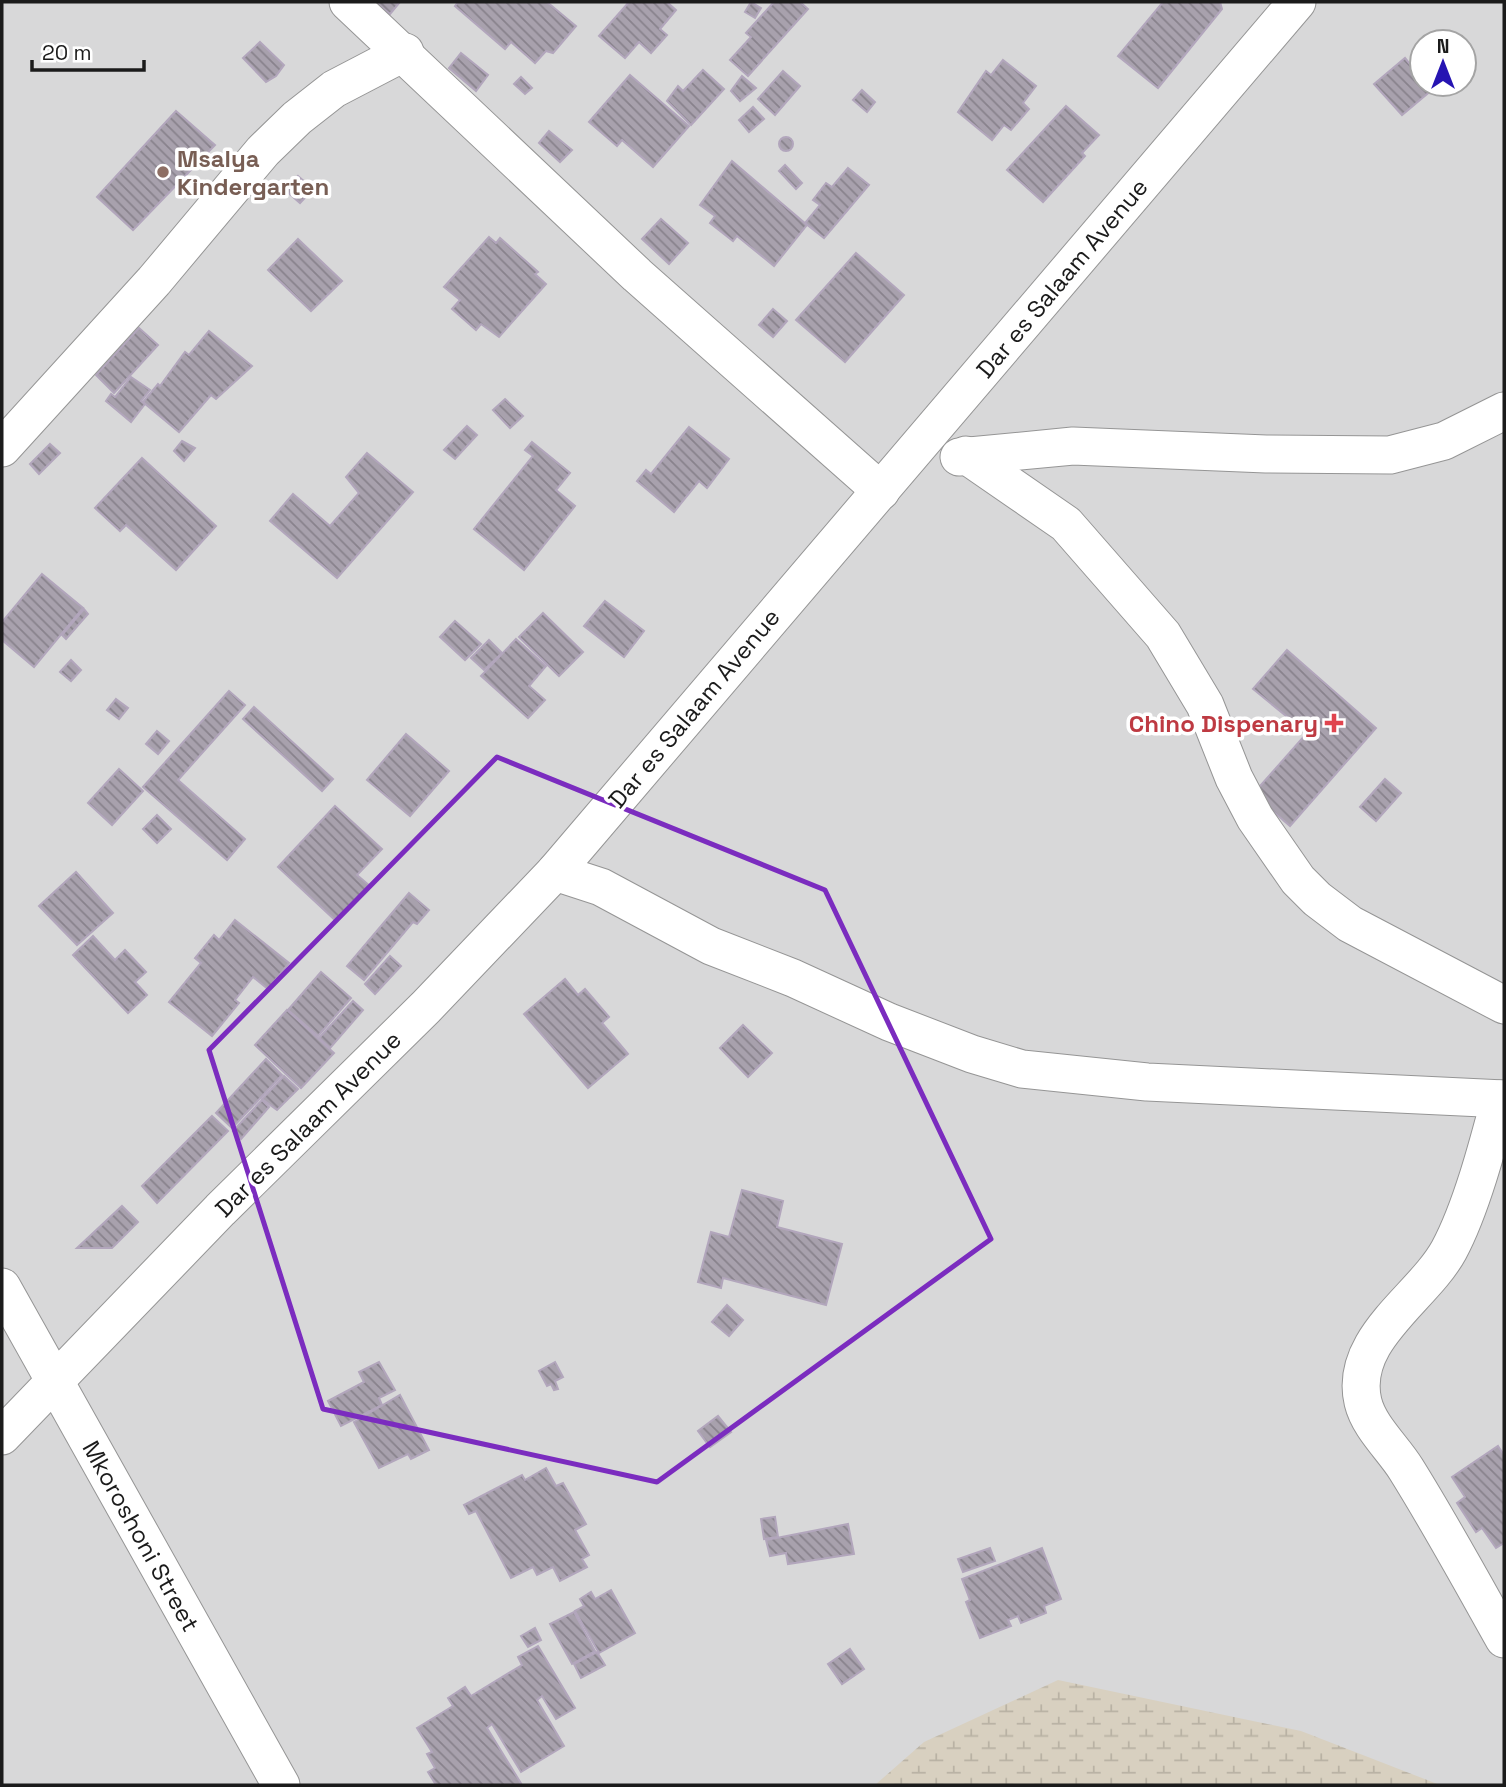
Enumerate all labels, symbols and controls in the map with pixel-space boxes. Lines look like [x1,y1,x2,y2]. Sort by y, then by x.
scale bar [32,28,144,72]
north arrow [1408,28,1478,98]
text: N [1437,34,1449,59]
text: 20 m [42,39,92,66]
place label: Msalya Kindergarten [177,143,329,202]
marker: Msalya Kindergarten [155,164,171,180]
street label: Dar es Salaam Avenue [969,172,1155,384]
street label: Dar es Salaam Avenue [601,602,787,814]
place label: Chino Dispenary [1129,708,1318,739]
marker: Chino Dispenary [1324,713,1344,733]
street label: Dar es Salaam Avenue [208,1024,408,1224]
street label: Mkoroshoni Street [76,1435,206,1637]

